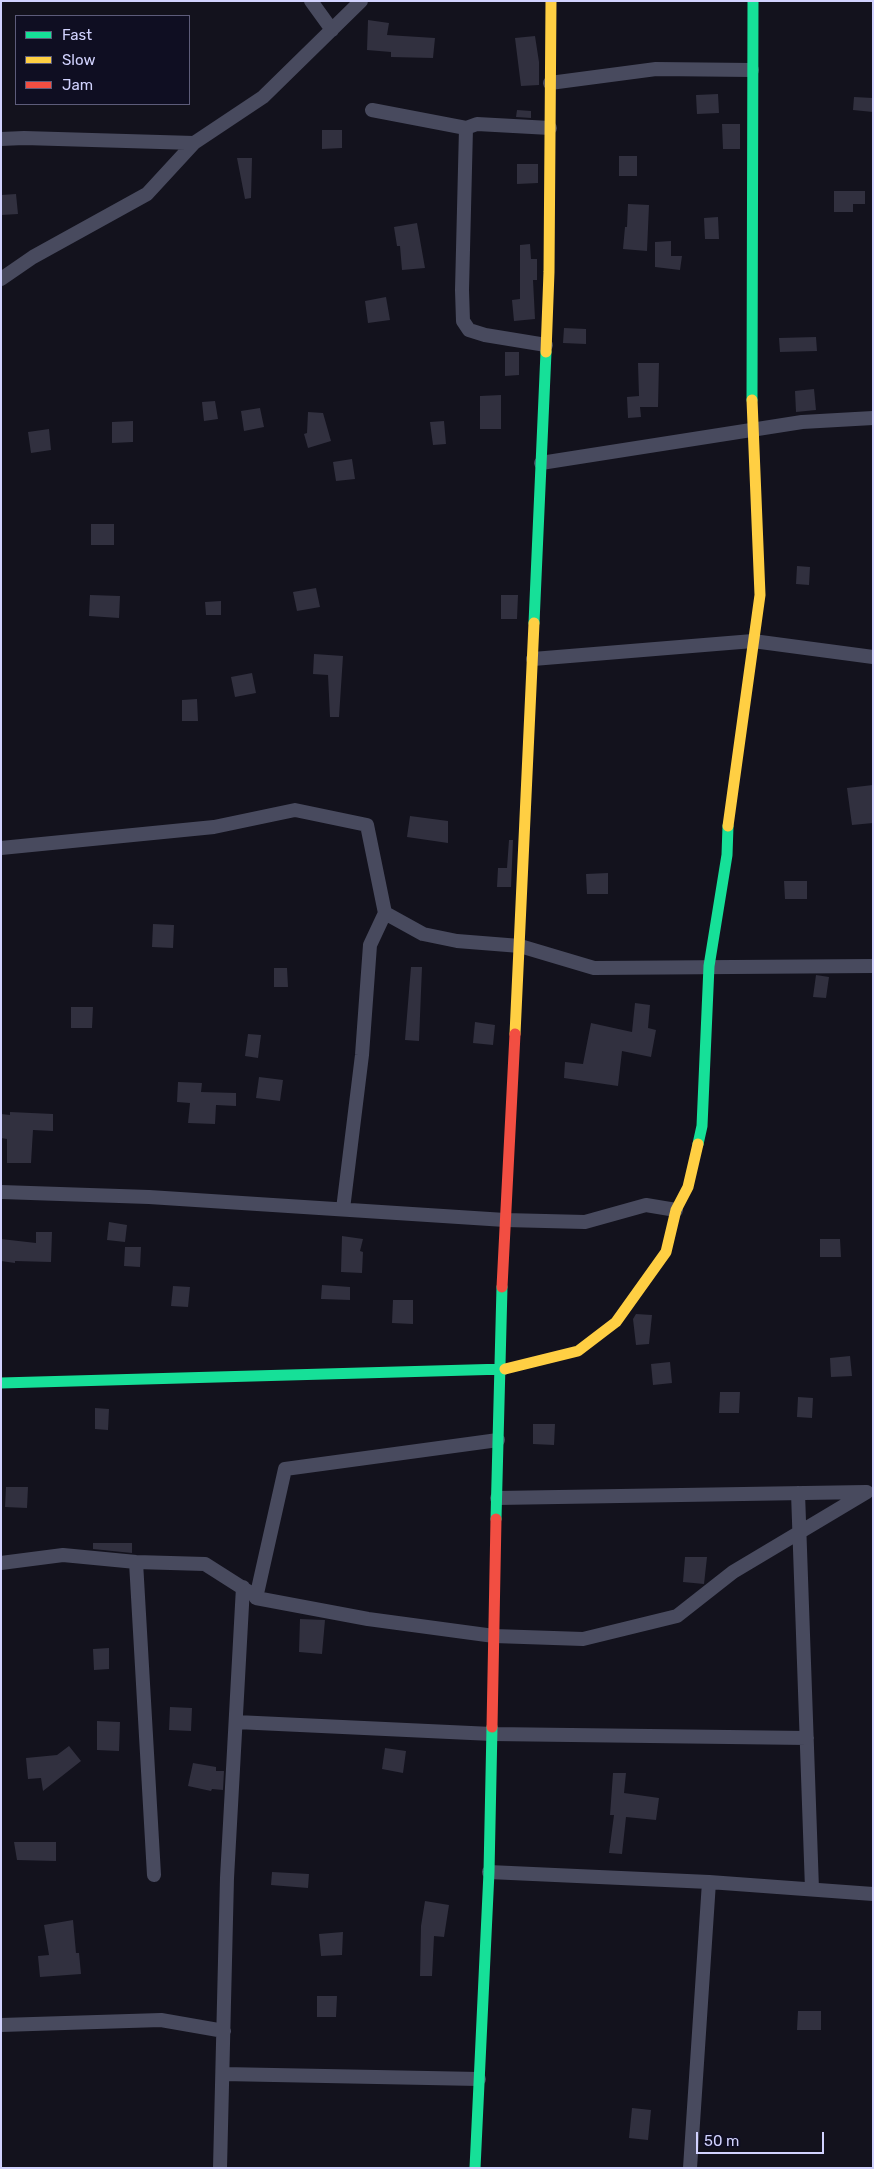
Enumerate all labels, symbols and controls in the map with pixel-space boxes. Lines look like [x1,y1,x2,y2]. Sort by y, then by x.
legend [15,15,190,105]
text: Fast [62,26,92,44]
text: Slow [62,51,95,69]
text: Jam [62,76,93,94]
scale bar [699,2122,826,2154]
text: 50 m [704,2132,739,2150]

